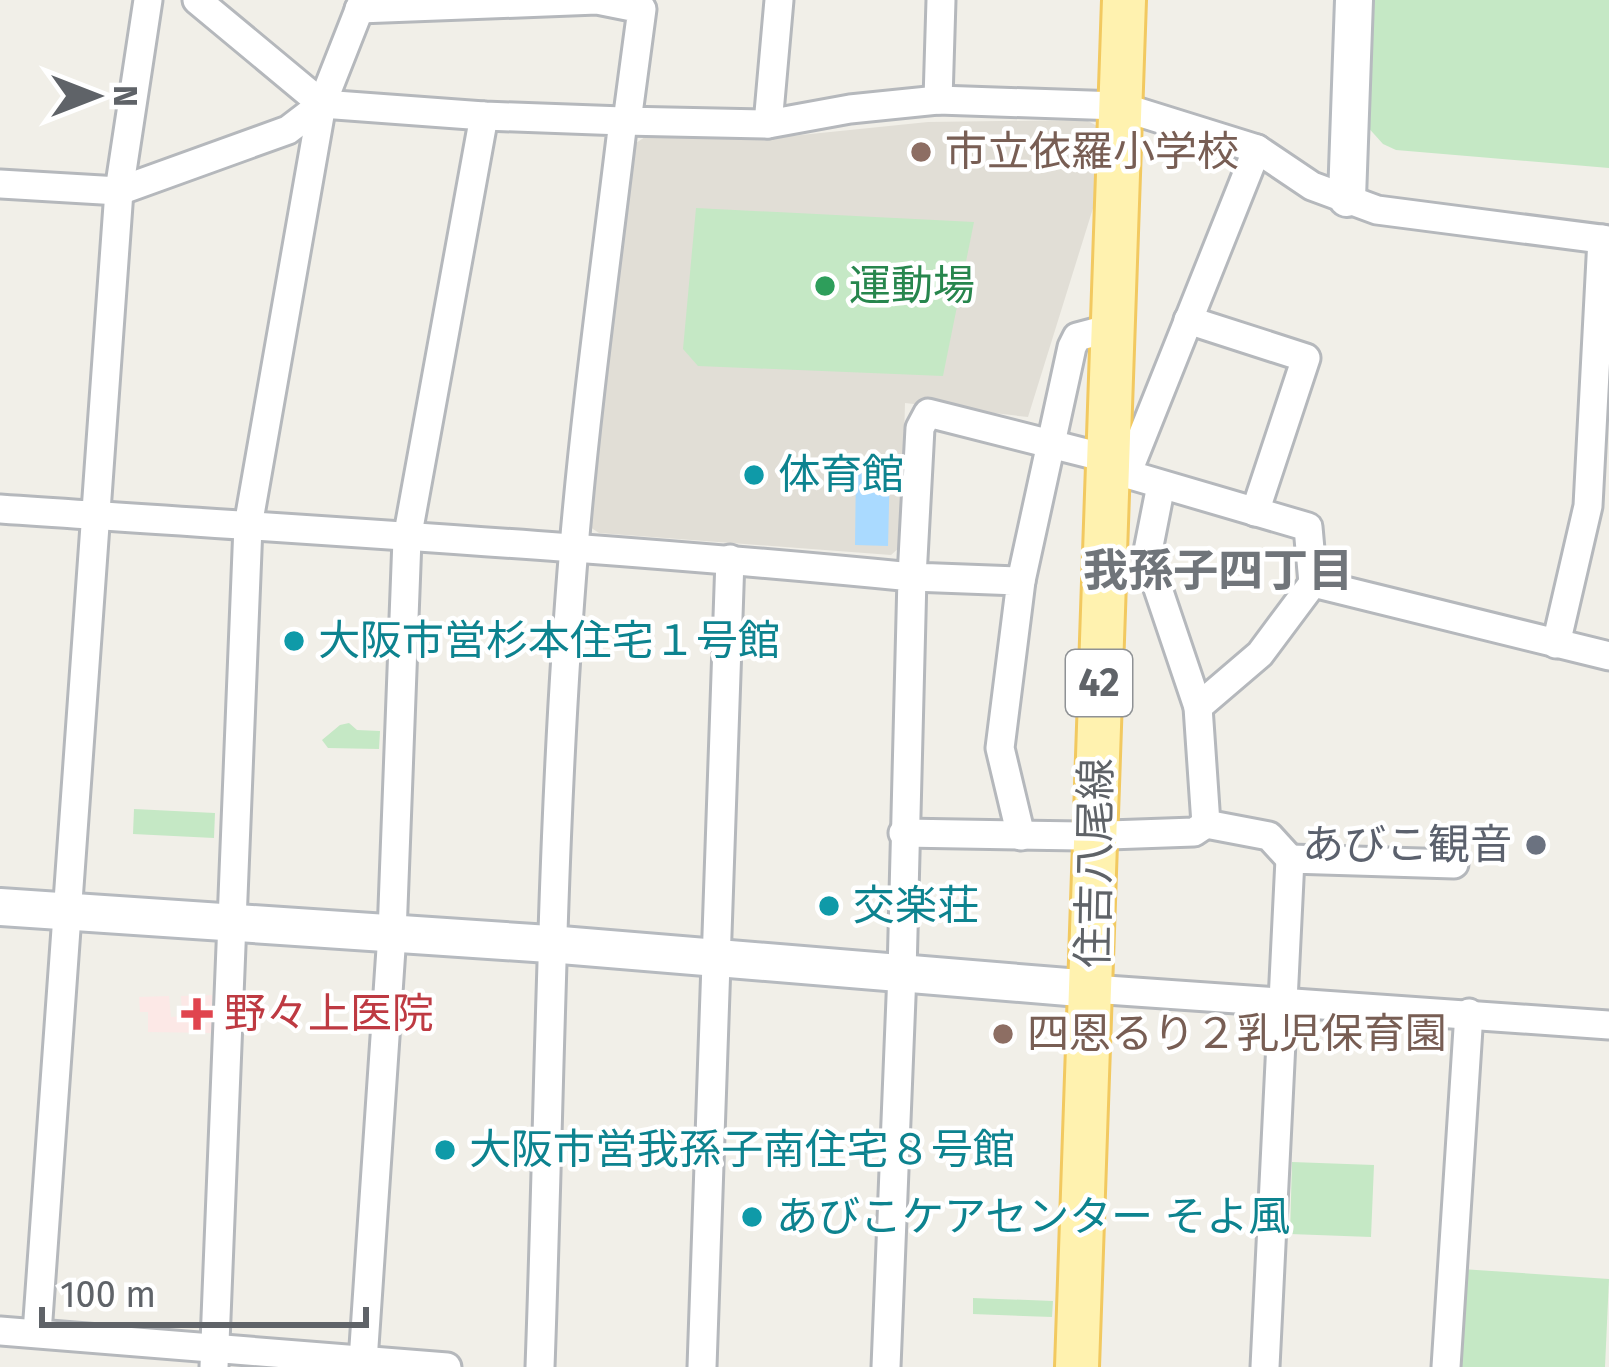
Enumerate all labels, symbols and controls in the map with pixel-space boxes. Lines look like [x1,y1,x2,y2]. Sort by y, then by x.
north arrow [36,36,156,156]
text: N [105,85,145,107]
place label: 市立依羅小学校 [945,127,1239,177]
marker: 市立依羅小学校 [908,139,934,165]
place label: 運動場 [849,261,975,311]
marker: 運動場 [812,273,838,299]
place label: 体育館 [778,450,904,500]
marker: 体育館 [741,462,767,488]
district label: 我孫子四丁目 [1083,544,1353,598]
place label: 大阪市営杉本住宅１号館 [318,616,780,666]
marker: 大阪市営杉本住宅１号館 [281,628,307,654]
road number: 42 [1066,650,1132,716]
street label: 住吉八尾線 [1068,758,1122,968]
place label: あびこ観音 [1302,820,1512,870]
marker: あびこ観音 [1523,832,1549,858]
place label: 交楽荘 [853,881,979,931]
marker: 交楽荘 [816,893,842,919]
place label: 野々上医院 [224,989,434,1039]
marker: 野々上医院 [181,998,213,1030]
place label: 四恩るり２乳児保育園 [1027,1009,1447,1059]
marker: 四恩るり２乳児保育園 [990,1021,1016,1047]
place label: 大阪市営我孫子南住宅８号館 [469,1125,1015,1175]
marker: 大阪市営我孫子南住宅８号館 [432,1137,458,1163]
place label: あびこケアセンター そよ風 [776,1192,1290,1242]
marker: あびこケアセンター そよ風 [739,1204,765,1230]
scale bar [42,1253,366,1327]
text: 100 m [60,1273,156,1317]

